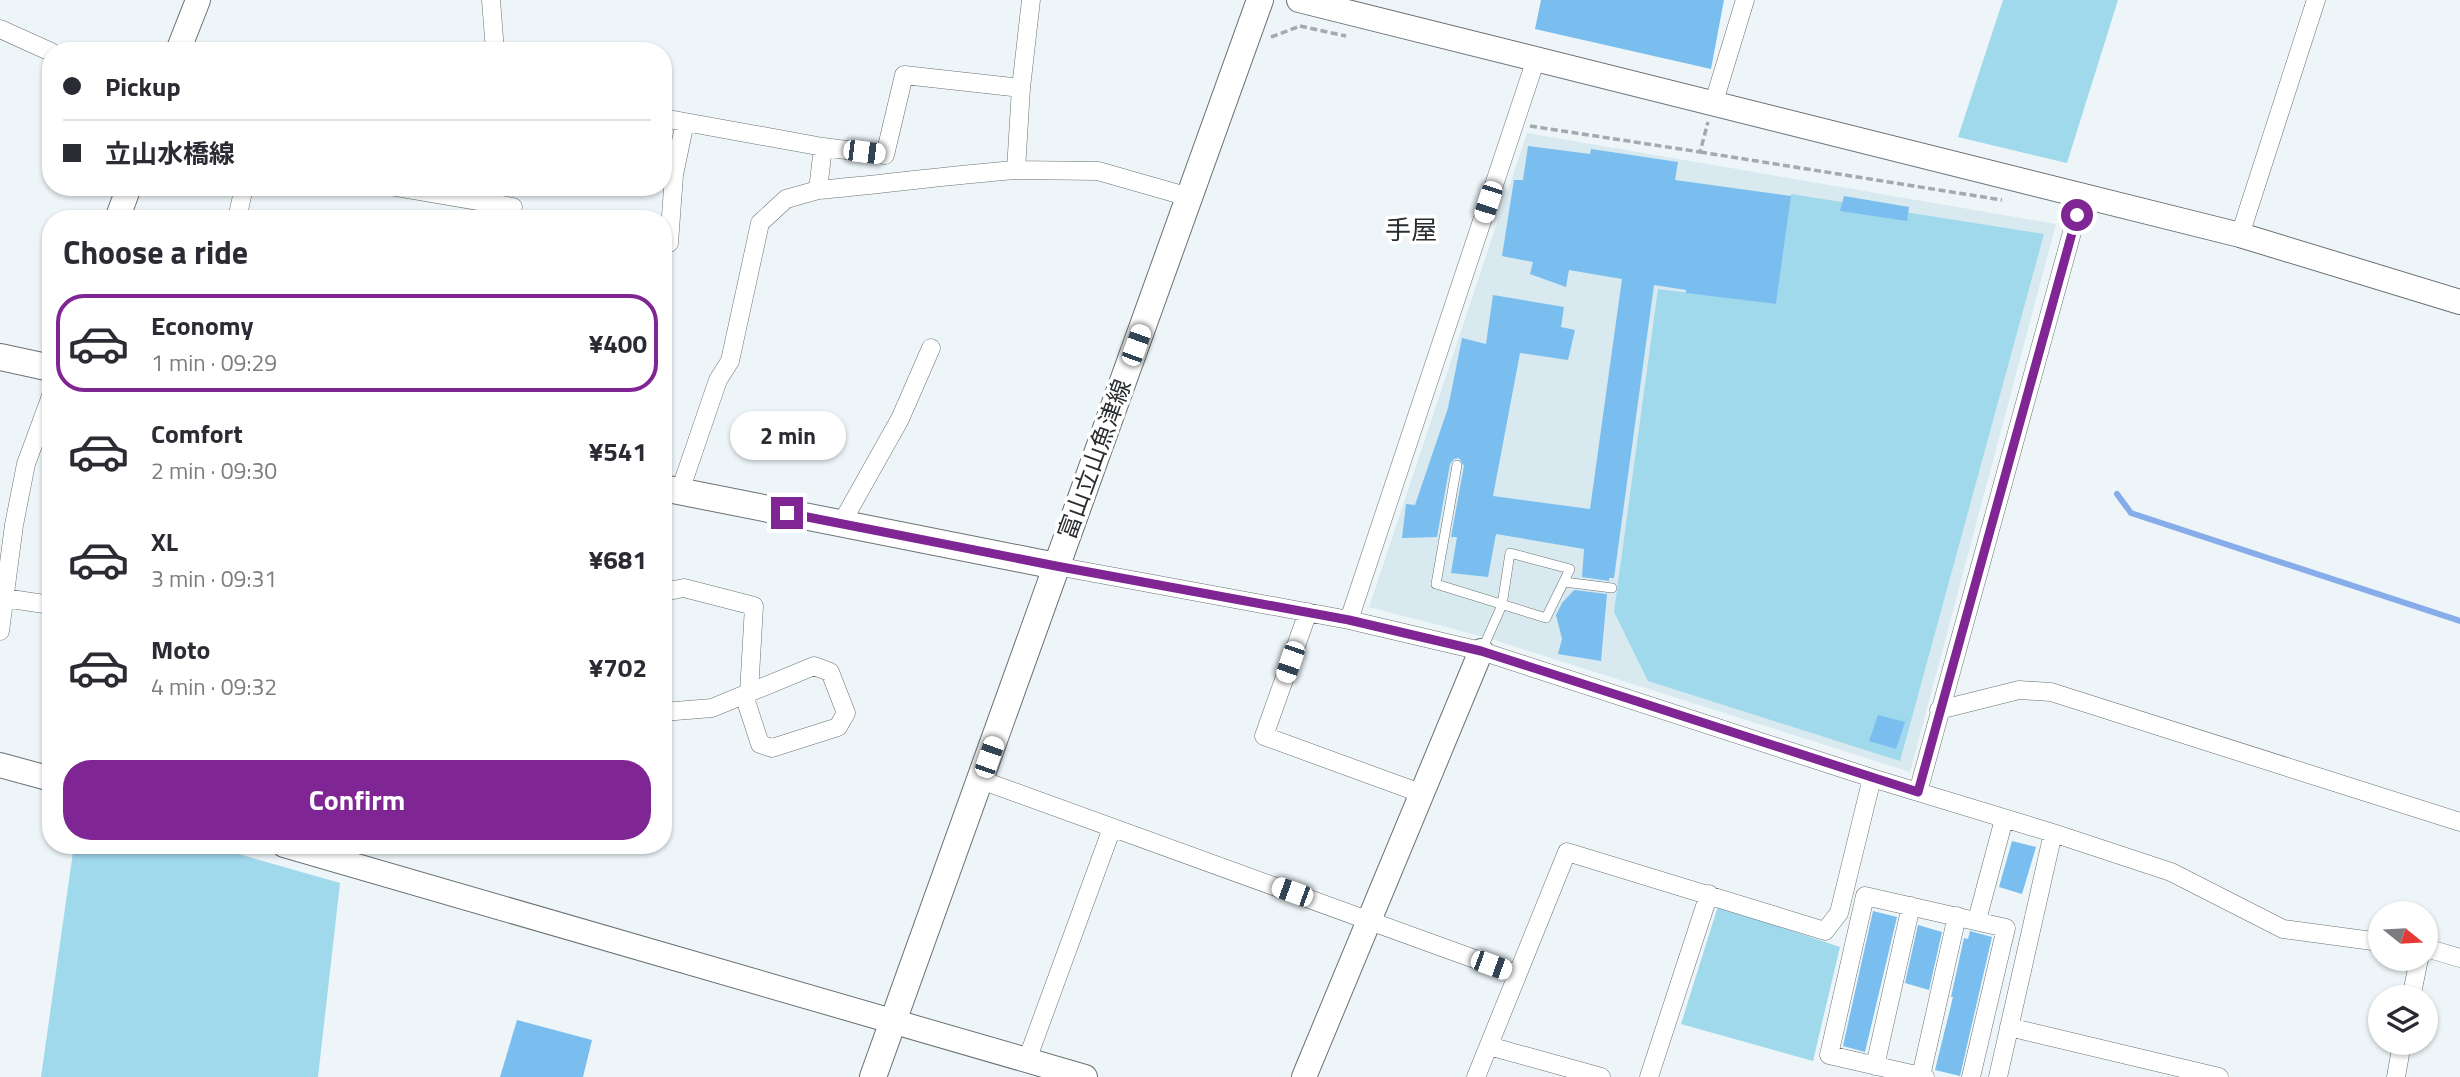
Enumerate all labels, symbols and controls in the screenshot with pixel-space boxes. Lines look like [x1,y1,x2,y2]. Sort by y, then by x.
text: Pickup [105,67,181,106]
text: 立山水橋線 [105,134,235,173]
car [842,139,887,165]
car [1472,179,1505,225]
route start [2061,199,2093,231]
district label: 手屋 [1385,210,1437,249]
text: Choose a ride [63,228,248,276]
text: Economy [151,306,253,345]
icon: car [67,312,130,375]
car [1119,322,1154,368]
text: ¥400 [589,324,647,363]
text: 1 min · 09:29 [151,345,277,380]
street label: 富山立山魚津線 [1048,374,1140,544]
callout: 2 min [729,412,845,461]
text: Comfort [151,414,243,453]
text: 2 min [760,418,816,453]
icon: car [67,420,130,483]
text: ¥541 [589,432,647,471]
text: 2 min · 09:30 [151,453,277,488]
route end [771,497,803,529]
text: XL [151,522,178,561]
icon: car [67,528,130,591]
text: ¥681 [589,540,647,579]
text: 3 min · 09:31 [151,561,277,596]
text: Moto [151,630,210,669]
icon: car [67,636,130,699]
car [1274,639,1307,685]
text: ¥702 [589,648,647,687]
text: 4 min · 09:32 [151,669,277,704]
car [973,734,1006,780]
button: Confirm [63,760,651,840]
car [1269,875,1316,909]
north arrow [2368,901,2438,971]
map controls [2368,901,2438,1055]
car [1468,948,1515,982]
button: layers [2368,985,2438,1055]

